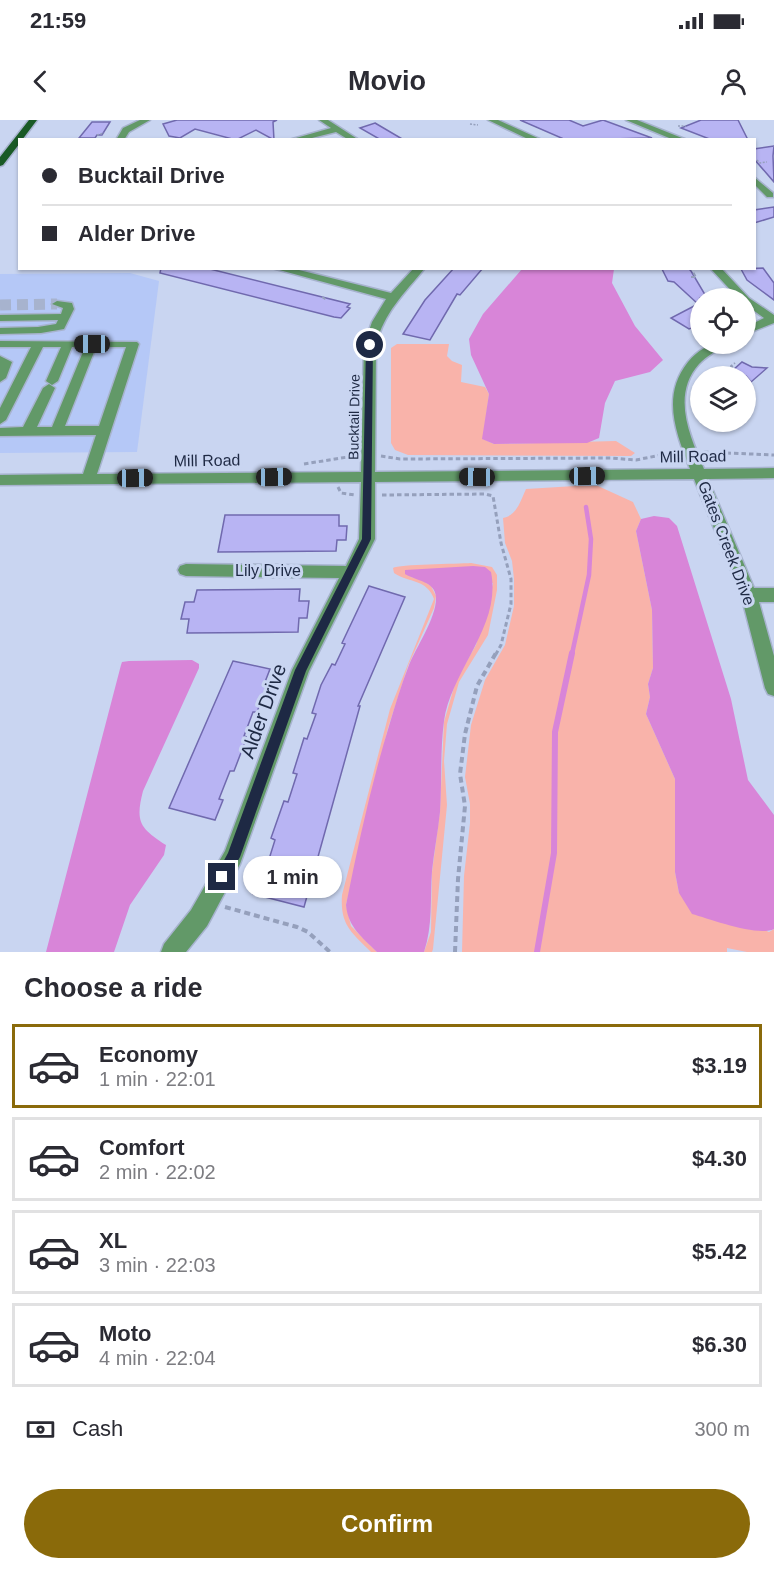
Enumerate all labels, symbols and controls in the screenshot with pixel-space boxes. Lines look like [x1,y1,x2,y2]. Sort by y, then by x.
text: 21:59 [30,8,86,33]
icon: back [24,65,57,98]
icon: person [717,65,750,98]
text: Movio [348,66,426,96]
text: Bucktail Drive [78,163,225,188]
text: Alder Drive [78,221,195,246]
map controls [690,288,756,432]
button: locate [690,288,756,354]
route start [356,331,383,358]
car [74,335,110,353]
button: layers [690,366,756,432]
street label: Bucktail Drive [345,374,363,460]
street label: Mill Road [660,447,726,466]
street label: Mill Road [174,451,240,470]
car [569,467,605,485]
car [256,468,292,486]
car [459,468,495,486]
car [117,469,153,487]
street label: Gates Creek Drive [695,479,758,608]
street label: Lily Drive [235,562,301,579]
street label: Alder Drive [236,661,290,761]
callout: 1 min [243,856,342,898]
route end [208,863,235,890]
text: 1 min [266,866,319,888]
text: Choose a ride [24,973,203,1003]
icon: car [27,1039,81,1093]
text: Economy [99,1042,198,1067]
text: $3.19 [692,1053,747,1078]
text: 1 min · 22:01 [99,1068,216,1090]
icon: car [27,1132,81,1186]
text: Comfort [99,1135,185,1160]
text: $4.30 [692,1146,747,1171]
text: 2 min · 22:02 [99,1161,216,1183]
icon: car [27,1225,81,1279]
text: XL [99,1228,127,1253]
text: $5.42 [692,1239,747,1264]
text: 3 min · 22:03 [99,1254,216,1276]
icon: car [27,1318,81,1372]
text: Moto [99,1321,152,1346]
text: $6.30 [692,1332,747,1357]
text: 4 min · 22:04 [99,1347,216,1369]
icon: cash [24,1413,57,1446]
text: Cash [72,1416,123,1441]
text: 300 m [694,1418,750,1440]
button: Confirm [24,1489,750,1558]

